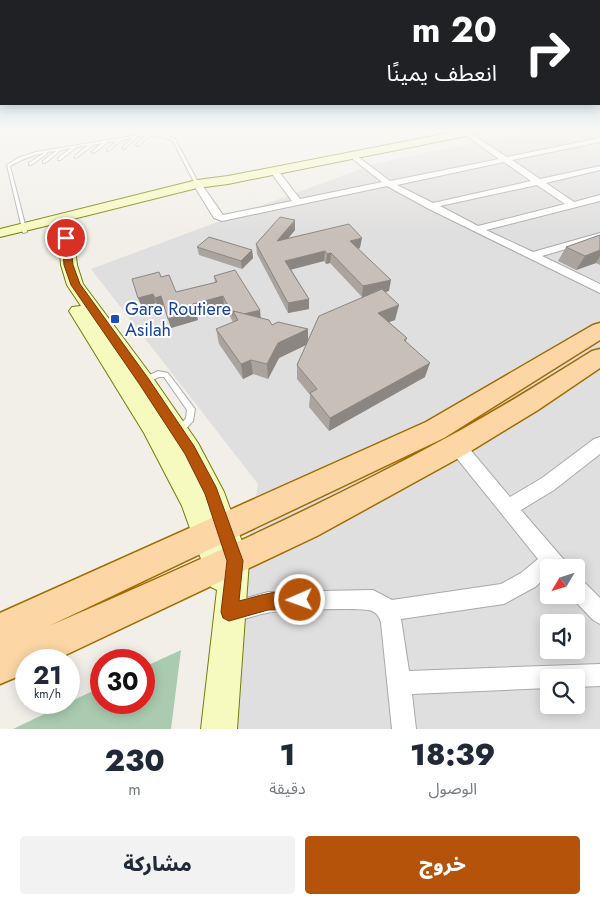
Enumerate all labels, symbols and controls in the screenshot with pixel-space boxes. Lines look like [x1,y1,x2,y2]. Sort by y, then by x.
text: 20 m [412,5,497,55]
icon: right [515,20,580,85]
text: انعطف يمينًا [387,57,497,89]
pin [45,217,87,259]
icon: arrive [52,224,80,252]
place label: Gare Routiere Asilah [125,296,231,343]
marker: Gare Routiere Asilah [109,313,121,325]
north arrow [540,559,585,604]
map controls [540,559,585,714]
position arrow [273,573,325,625]
button: sound [540,614,585,659]
speed limit sign: 30 [90,649,155,714]
text: 21 [33,657,62,693]
button: search [540,669,585,714]
text: km/h [34,685,61,703]
text: 1 [279,733,295,776]
text: 18:39 [410,733,496,776]
text: 230 [104,739,165,782]
text: دقيقة [269,777,306,800]
text: الوصول [428,777,477,800]
text: m [128,778,141,801]
button: مشاركة [20,836,295,894]
button: خروج [305,836,580,894]

